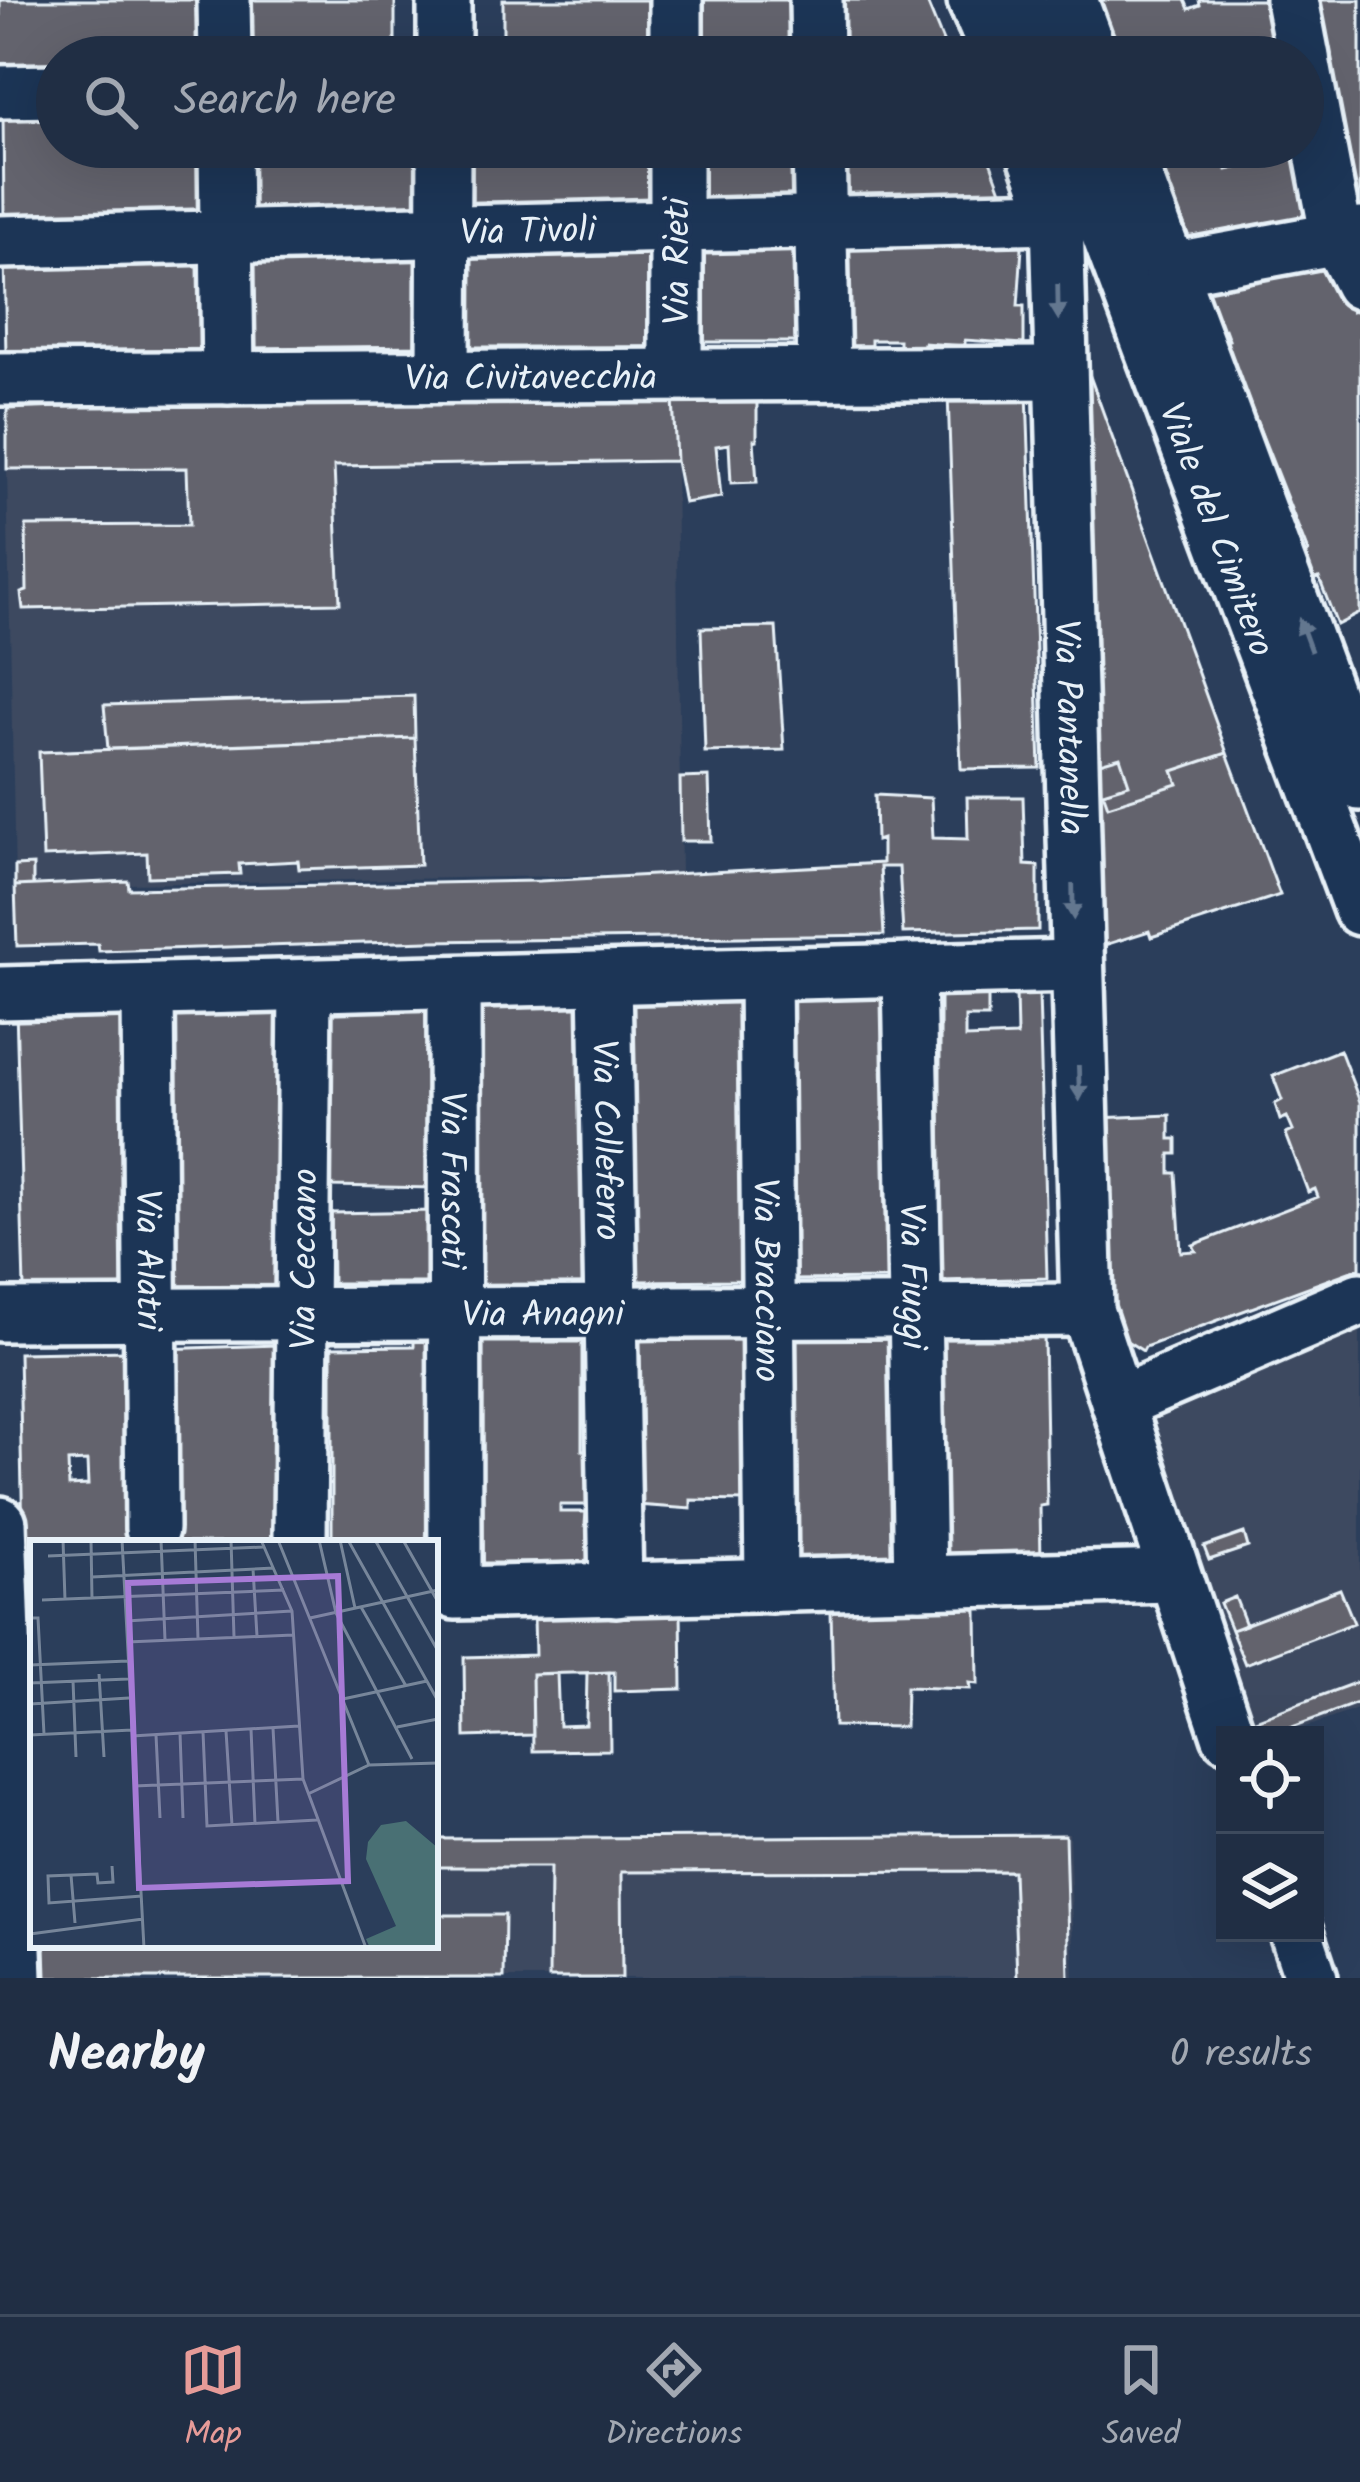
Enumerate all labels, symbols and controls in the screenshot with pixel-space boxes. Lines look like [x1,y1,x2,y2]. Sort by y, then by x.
search box [36,36,1324,168]
text: Search here [174,66,396,138]
icon: search [78,69,144,135]
street label: Via Rieti [651,196,708,325]
street label: Via Tivoli [459,203,598,263]
one-way arrow [1049,284,1068,322]
street label: Via Civitavecchia [405,350,657,409]
street label: Viale del Cimitero [1141,395,1288,666]
one-way arrow [1295,617,1313,653]
street label: Via Pantanella [1036,619,1099,836]
one-way arrow [1064,884,1083,922]
street label: Via Colleferro [574,1039,635,1241]
one-way arrow [1070,1065,1089,1103]
street label: Via Frascati [422,1091,479,1270]
street label: Via Ceccano [277,1168,335,1350]
street label: Via Bracciano [735,1178,794,1382]
street label: Via Alatri [117,1189,176,1332]
street label: Via Fiuggi [881,1202,941,1351]
street label: Via Anagni [462,1287,626,1345]
inset map [30,1540,438,1948]
map controls [1216,1726,1324,1942]
button: locate [1216,1726,1324,1834]
button: layers [1216,1834,1324,1942]
text: Nearby [48,2016,205,2097]
text: 0 results [1170,2025,1312,2087]
tab: Map [180,2337,246,2462]
tab: Directions [605,2337,742,2462]
tab: Saved [1102,2337,1180,2462]

